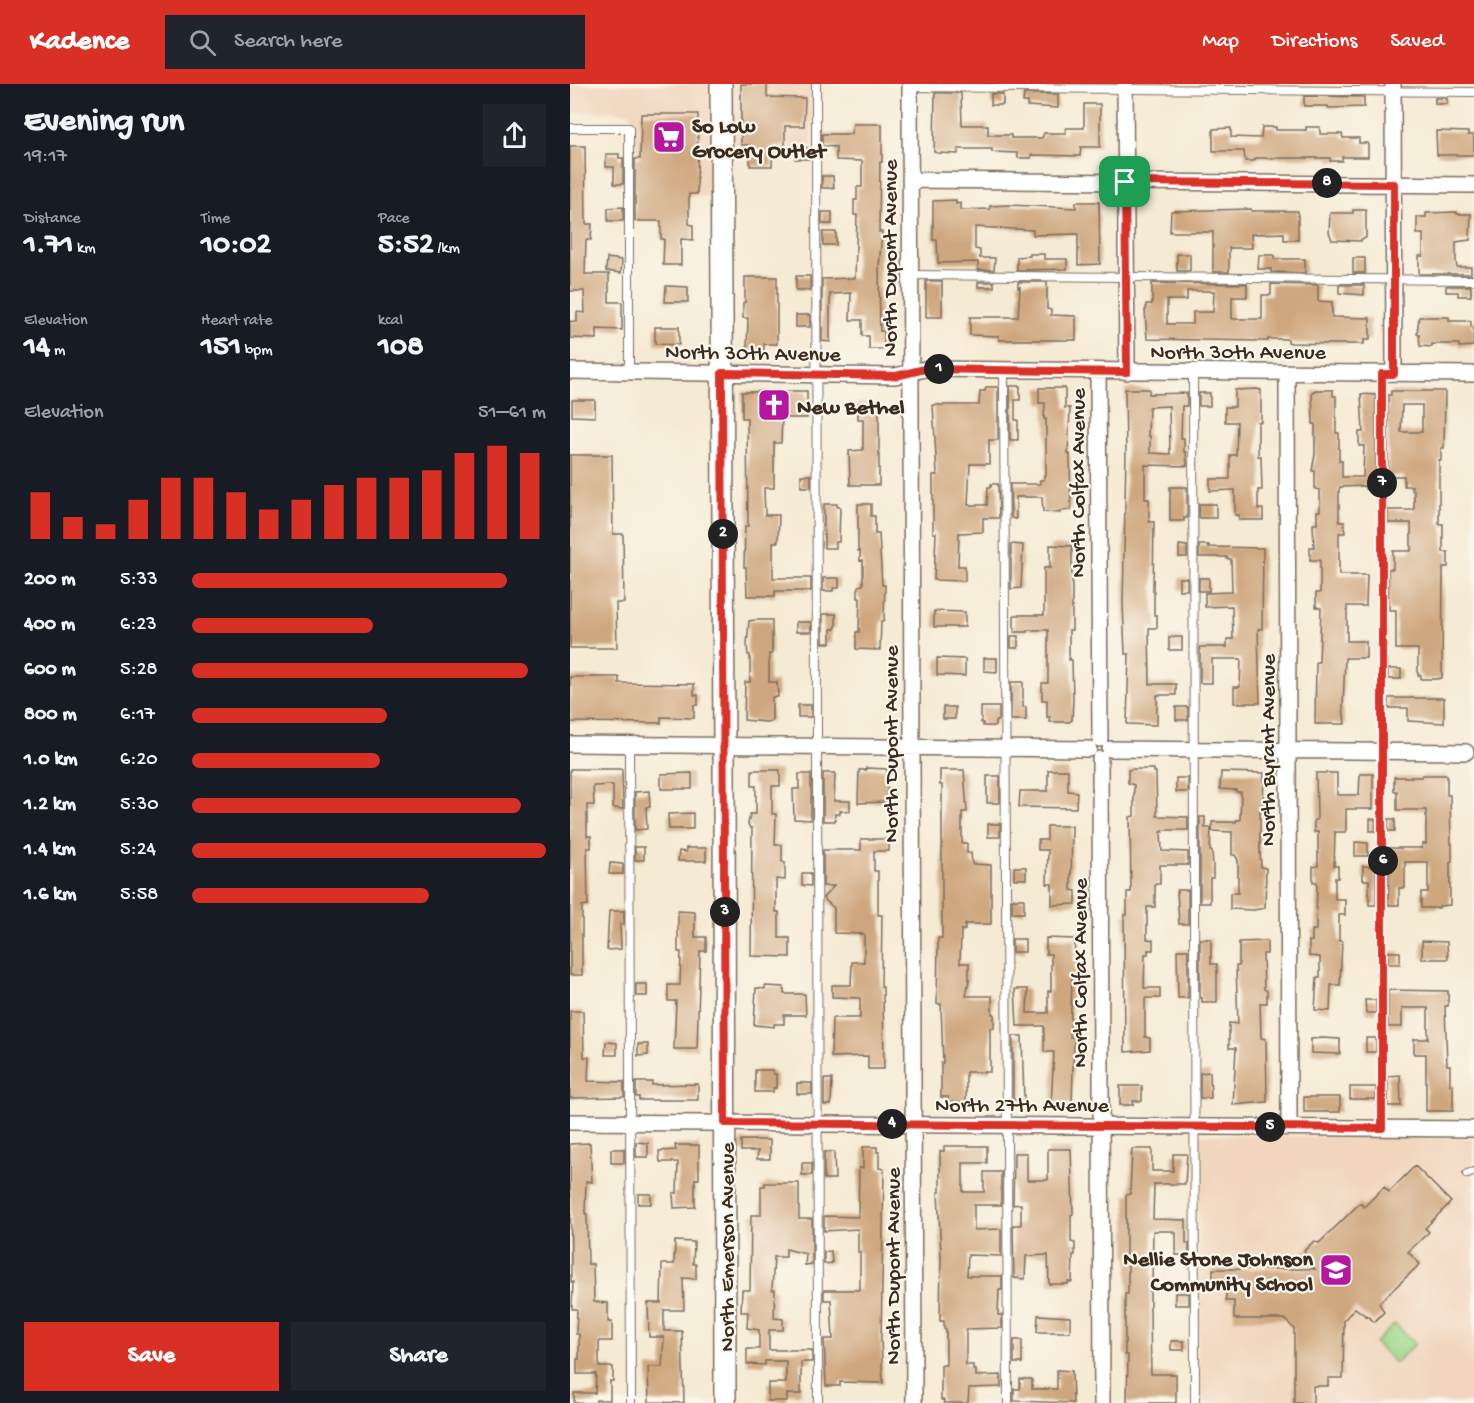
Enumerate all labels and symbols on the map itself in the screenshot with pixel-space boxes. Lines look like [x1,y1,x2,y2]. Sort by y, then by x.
place label: So Low Grocery Outlet [692,115,827,166]
supermarket icon: So Low Grocery Outlet [651,119,687,155]
pin [1099,156,1150,207]
street label: North Dupont Avenue [879,159,905,357]
pin: 8 [1312,168,1342,198]
street label: North 30th Avenue [665,340,842,370]
street label: North 30th Avenue [1150,341,1326,367]
pin: 1 [924,354,954,384]
church icon: New Bethel [756,387,792,423]
street label: North Colfax Avenue [1067,388,1093,578]
place label: New Bethel [797,396,905,422]
pin: 7 [1367,468,1397,498]
pin: 2 [708,519,738,549]
street label: North Dupont Avenue [880,645,906,843]
street label: North Byrant Avenue [1257,653,1283,846]
pin: 6 [1368,846,1398,876]
street label: North Colfax Avenue [1069,878,1095,1068]
pin: 3 [710,897,740,927]
street label: North 27th Avenue [935,1094,1110,1120]
pin: 4 [877,1109,907,1139]
pin: 5 [1255,1112,1285,1142]
street label: North Emerson Avenue [716,1142,742,1352]
street label: North Dupont Avenue [882,1167,908,1365]
place label: Nellie Stone Johnson Community School [1123,1248,1314,1299]
school or university icon: Nellie Stone Johnson Community School [1318,1252,1354,1288]

